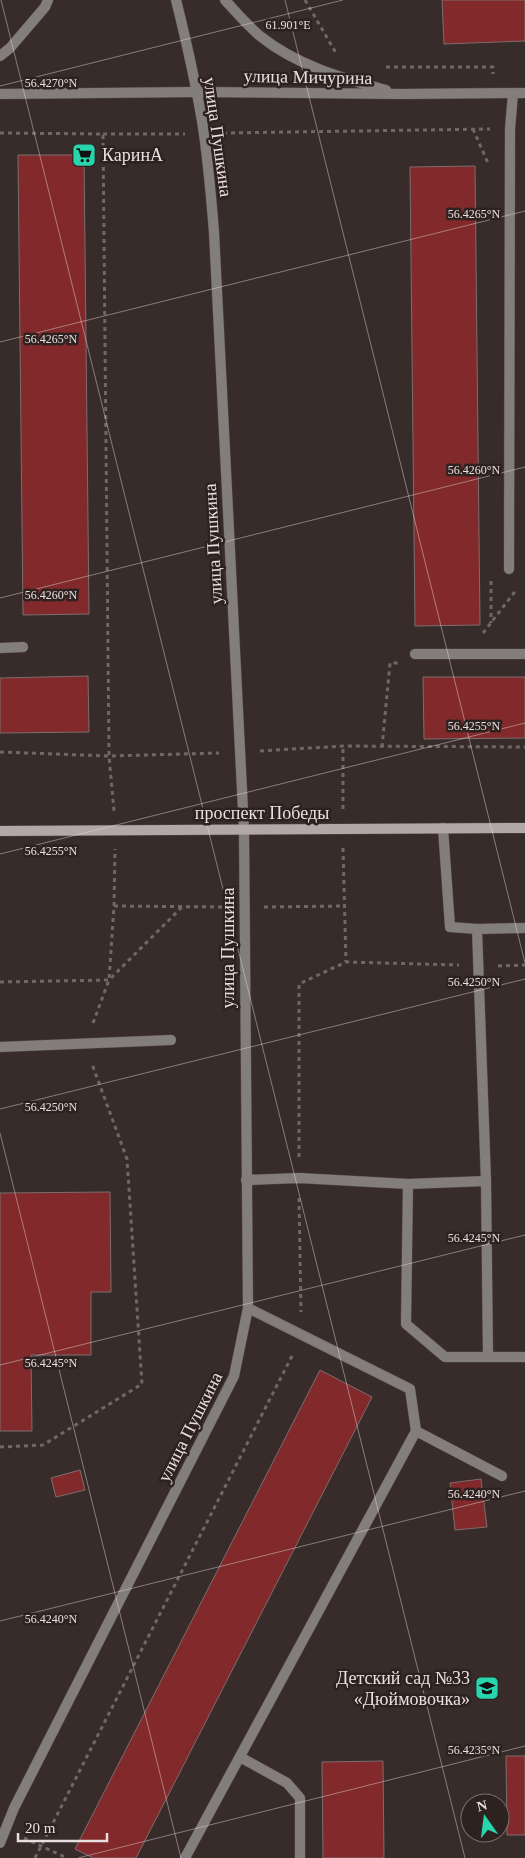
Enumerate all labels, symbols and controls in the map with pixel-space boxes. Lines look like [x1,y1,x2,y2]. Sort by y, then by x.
text: 61.901°E [265,18,311,32]
street label: улица Мичурина [243,66,373,88]
text: 56.4270°N [25,76,78,90]
street label: улица Пушкина [200,76,236,198]
supermarket icon: КаринА [71,142,97,168]
place label: КаринА [102,145,163,165]
text: 56.4265°N [448,207,501,221]
text: 56.4265°N [25,332,78,346]
text: 56.4260°N [448,463,501,477]
street label: улица Пушкина [200,483,226,605]
text: 56.4260°N [25,588,78,602]
text: 56.4255°N [448,719,501,733]
street label: проспект Победы [195,803,329,823]
text: 56.4255°N [25,844,78,858]
street label: улица Пушкина [218,888,238,1008]
text: 56.4250°N [448,975,501,989]
text: 56.4250°N [25,1100,78,1114]
text: 56.4245°N [448,1231,501,1245]
text: 56.4245°N [25,1356,78,1370]
street label: улица Пушкина [154,1369,226,1485]
text: 56.4240°N [448,1487,501,1501]
text: 56.4240°N [25,1612,78,1626]
place label: Детский сад №33 «Дюймовочка» [336,1668,470,1709]
school or university icon: Детский сад №33 «Дюймовочка» [474,1675,500,1701]
text: 56.4235°N [448,1743,501,1757]
north arrow [460,1793,510,1843]
text: N [475,1797,489,1814]
scale bar [18,1810,106,1842]
text: 20 m [25,1820,56,1836]

